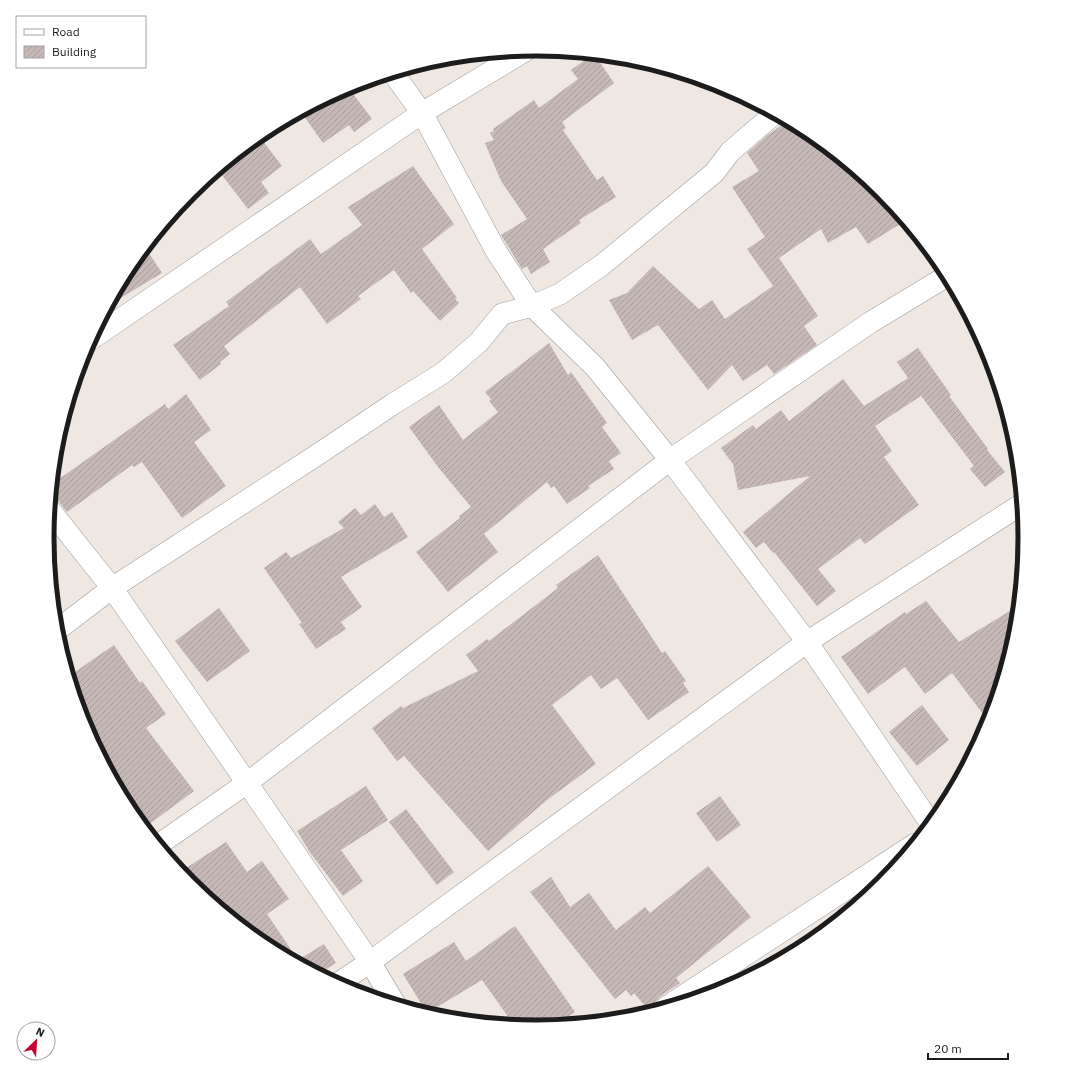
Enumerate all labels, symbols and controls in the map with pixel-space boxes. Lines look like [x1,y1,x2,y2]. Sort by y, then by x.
legend [16,16,146,68]
text: Road [52,24,80,39]
text: Building [52,44,97,59]
north arrow [16,1021,56,1061]
text: N [34,1024,47,1040]
scale bar [928,1035,1008,1061]
text: 20 m [934,1041,962,1056]

